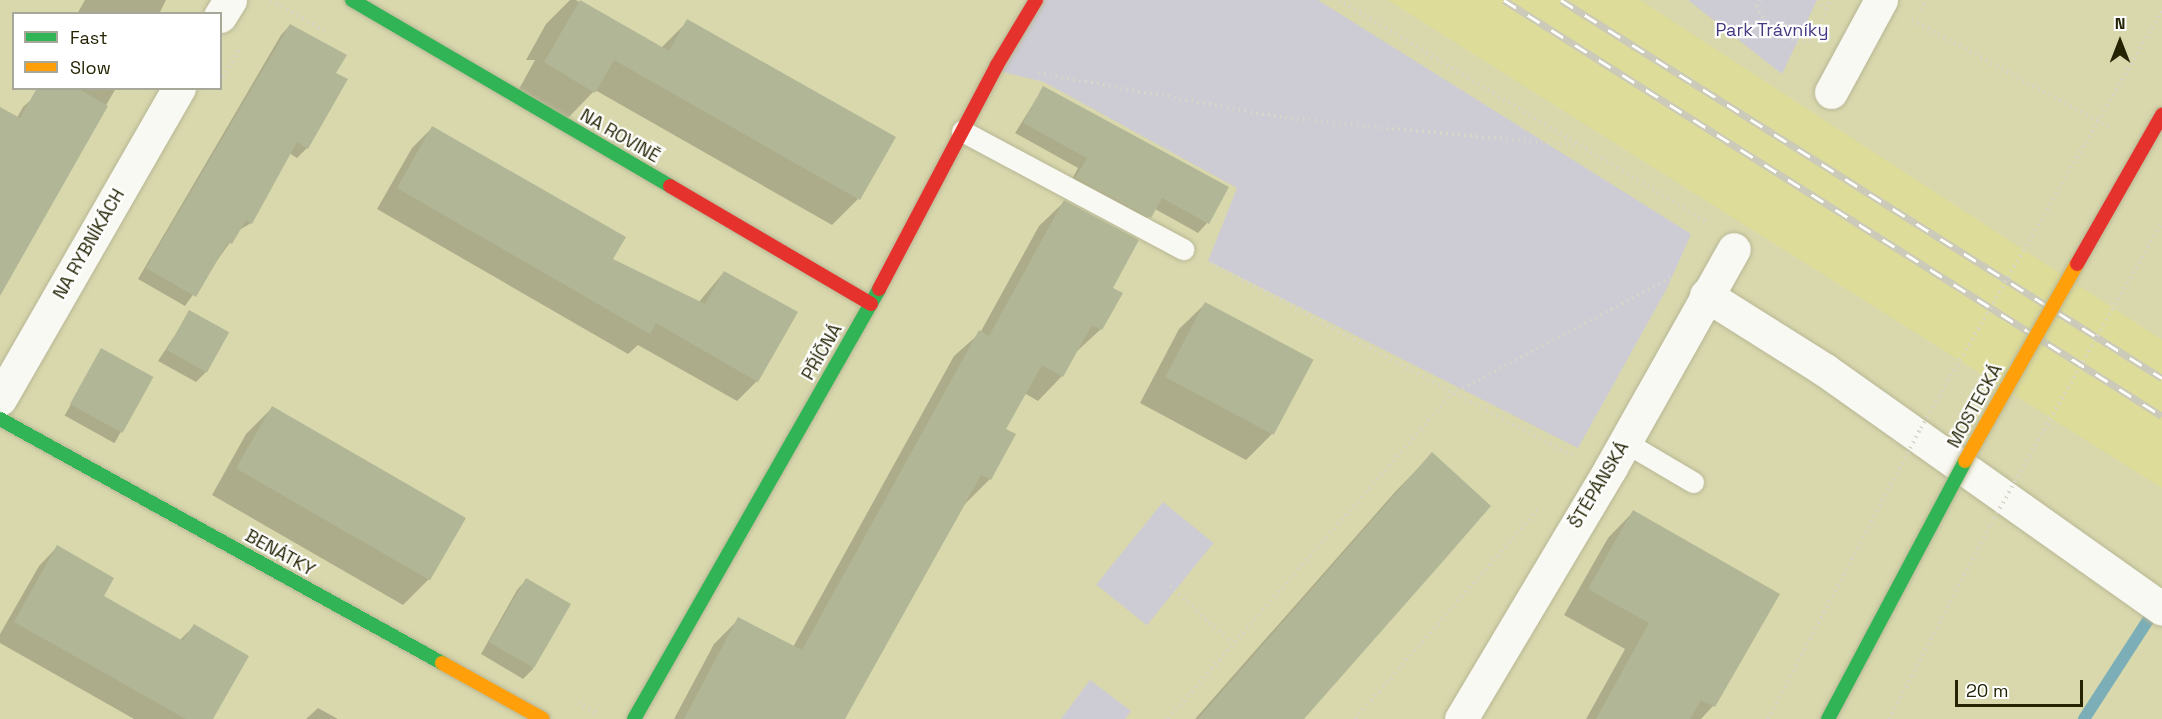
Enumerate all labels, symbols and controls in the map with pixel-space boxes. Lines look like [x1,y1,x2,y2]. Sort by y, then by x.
legend [12,12,222,90]
north arrow [2090,12,2150,72]
text: N [2115,13,2125,34]
park label: Park Trávníky [1715,19,1829,41]
text: Fast [70,26,107,49]
text: Slow [70,56,111,79]
street label: NA ROVINĚ [576,104,664,168]
street label: NA RYBNÍKÁCH [49,185,129,303]
street label: PŘÍČNÁ [797,320,847,384]
street label: MOSTECKÁ [1943,360,2007,452]
street label: ŠTĚPÁNSKÁ [1565,438,1633,532]
street label: BENÁTKY [241,525,319,581]
scale bar [1958,668,2086,706]
text: 20 m [1966,679,2009,702]

